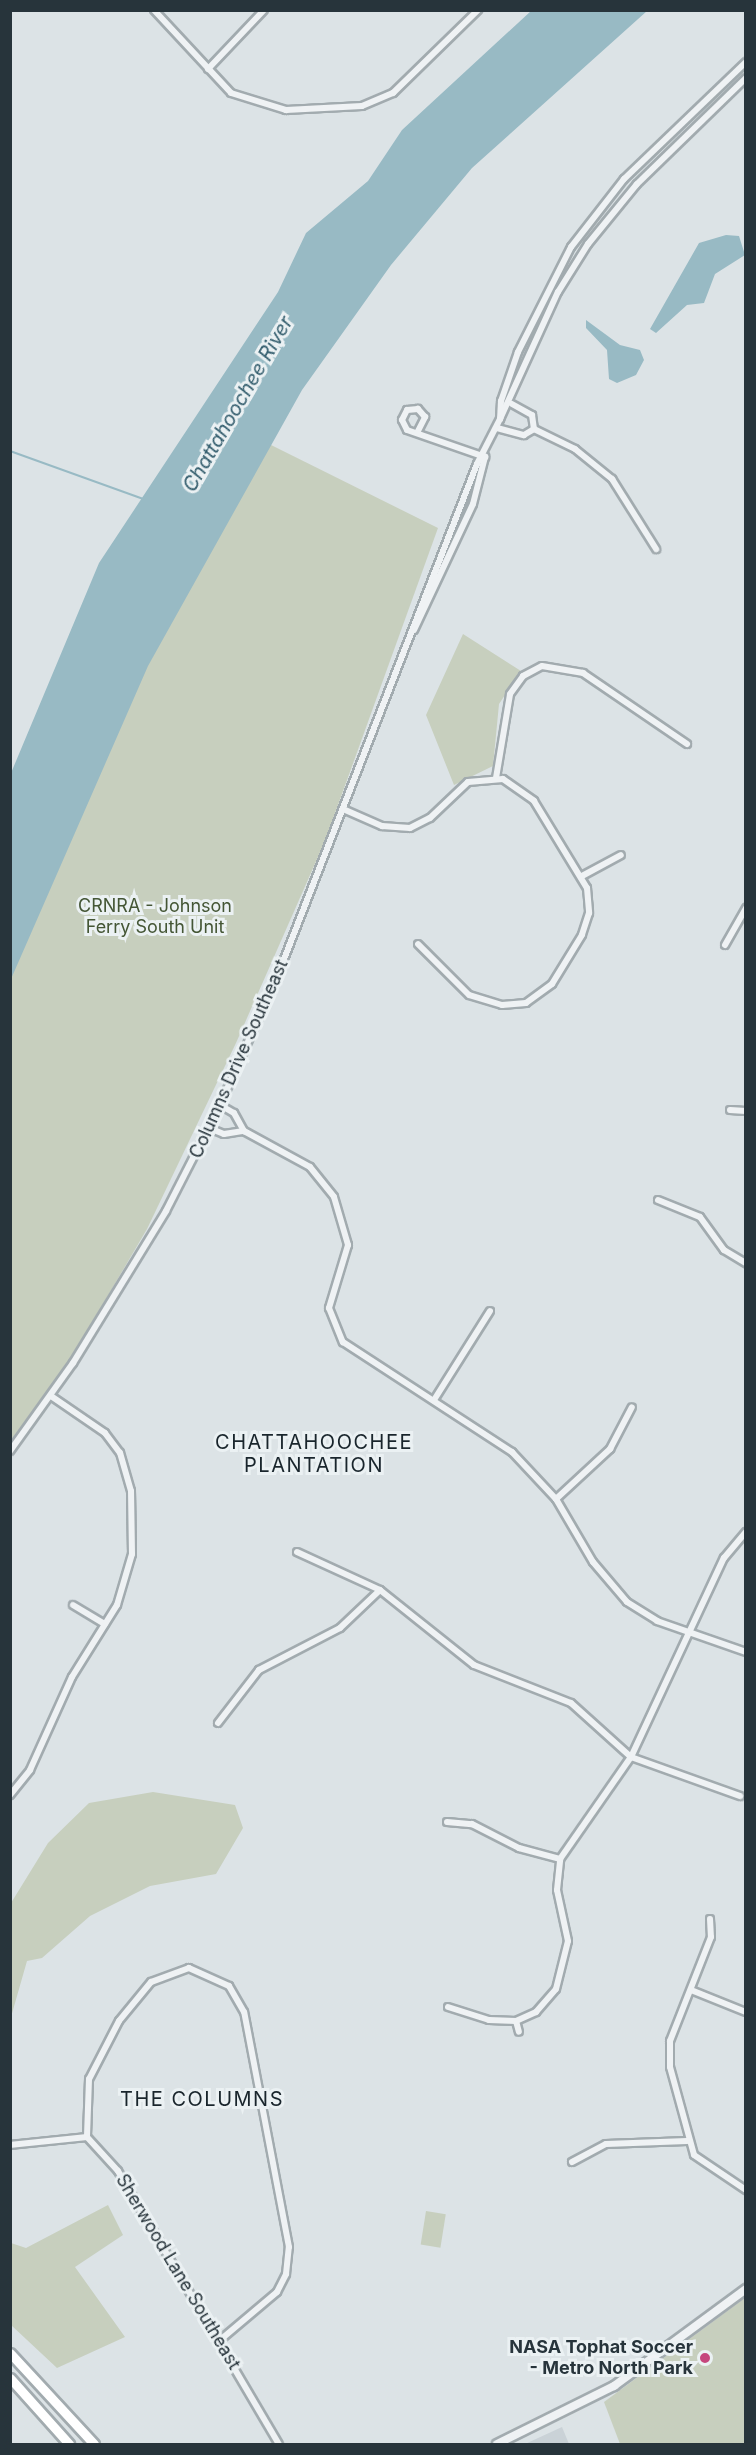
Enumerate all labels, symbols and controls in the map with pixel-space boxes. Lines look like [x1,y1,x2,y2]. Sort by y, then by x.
water label: Chattahoochee River [178,312,298,496]
park label: CRNRA - Johnson Ferry South Unit [78,896,232,938]
street label: Columns Drive Southeast [185,956,293,1162]
district label: CHATTAHOOCHEE PLANTATION [215,1431,413,1478]
district label: THE COLUMNS [120,2087,284,2111]
street label: Sherwood Lane Southeast [111,2170,245,2374]
place label: NASA Tophat Soccer - Metro North Park [509,2337,693,2380]
marker: NASA Tophat Soccer - Metro North Park [698,2351,712,2365]

